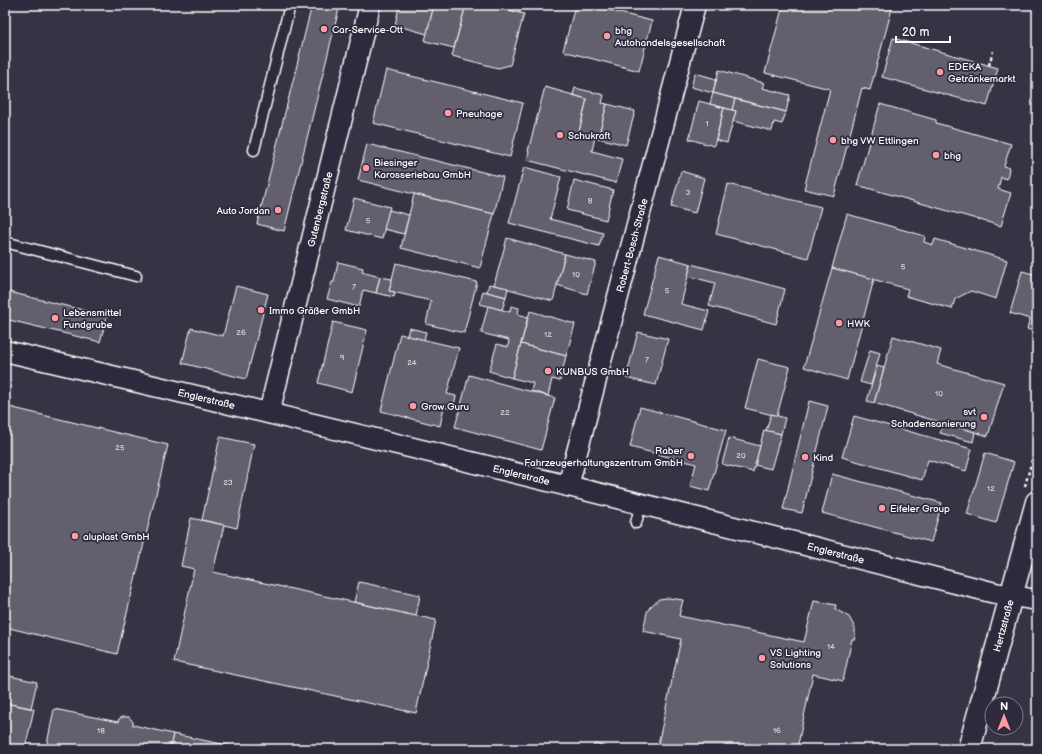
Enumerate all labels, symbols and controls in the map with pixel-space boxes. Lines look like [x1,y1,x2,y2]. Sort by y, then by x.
scale bar [896,18,950,44]
marker: Car-Service-Ott [319,24,329,34]
place label: Car-Service-Ott [332,24,403,36]
place label: bhg Autohandelsgesellschaft [615,25,725,49]
text: 20 m [902,25,929,40]
marker: bhg Autohandelsgesellschaft [602,31,612,41]
place label: EDEKA Getränkemarkt [948,61,1016,85]
marker: EDEKA Getränkemarkt [935,67,945,77]
marker: Pneuhage [443,108,453,118]
place label: Pneuhage [456,108,502,120]
house number: 1 [705,119,709,128]
marker: Schukraft [555,130,565,140]
place label: Schukraft [568,130,611,142]
marker: bhg VW Ettlingen [828,135,838,145]
place label: bhg VW Ettlingen [841,135,919,147]
marker: bhg [931,150,941,160]
place label: bhg [944,150,961,162]
place label: Biesinger Karosseriebau GmbH [374,157,471,181]
marker: Biesinger Karosseriebau GmbH [361,163,371,173]
street label: Gutenbergstraße [305,171,336,248]
house number: 3 [686,188,691,197]
house number: 8 [588,196,593,205]
street label: Robert-Bosch-Straße [614,197,651,294]
place label: Auto Jordan [217,205,270,217]
marker: Auto Jordan [273,205,283,215]
house number: 5 [366,216,371,225]
house number: 5 [901,262,906,271]
house number: 10 [572,270,580,279]
house number: 7 [352,282,356,291]
house number: 5 [665,286,670,295]
marker: Immo Gräßer GmbH [256,305,266,315]
place label: Immo Gräßer GmbH [269,305,360,317]
place label: Lebensmittel Fundgrube [63,307,121,331]
marker: Lebensmittel Fundgrube [50,313,60,323]
marker: HWK [834,318,844,328]
place label: HWK [847,318,871,330]
house number: 26 [236,328,246,337]
house number: 12 [544,330,552,339]
house number: 9 [340,353,345,362]
house number: 7 [645,355,649,364]
house number: 24 [407,358,417,367]
marker: KUNBUS GmbH [543,366,553,376]
place label: KUNBUS GmbH [556,366,629,378]
street label: Englerstraße [176,387,236,412]
house number: 10 [935,389,943,398]
marker: Grow Guru [408,401,418,411]
place label: Grow Guru [421,401,469,413]
place label: svt Schadensanierung [891,406,976,430]
house number: 22 [500,408,510,417]
marker: svt Schadensanierung [979,412,989,422]
house number: 25 [115,443,125,452]
place label: Raber Fahrzeugerhaltungszentrum GmbH [524,445,683,469]
marker: Raber Fahrzeugerhaltungszentrum GmbH [686,451,696,461]
house number: 20 [736,451,746,460]
marker: Kind [800,452,810,462]
place label: Kind [813,452,833,464]
street label: Englerstraße [491,463,551,488]
house number: 23 [223,478,233,487]
house number: 12 [987,484,995,493]
marker: Eifeler Group [877,503,887,513]
place label: Eifeler Group [890,503,950,515]
marker: aluplast GmbH [70,531,80,541]
place label: aluplast GmbH [83,531,150,543]
street label: Englerstraße [806,541,865,567]
street label: Hertzstraße [991,598,1017,653]
house number: 14 [827,642,835,651]
place label: VS Lighting Solutions [770,647,821,671]
marker: VS Lighting Solutions [757,653,767,663]
north arrow [984,696,1024,736]
text: N [1000,700,1008,713]
house number: 18 [97,726,105,735]
house number: 16 [773,726,781,735]

